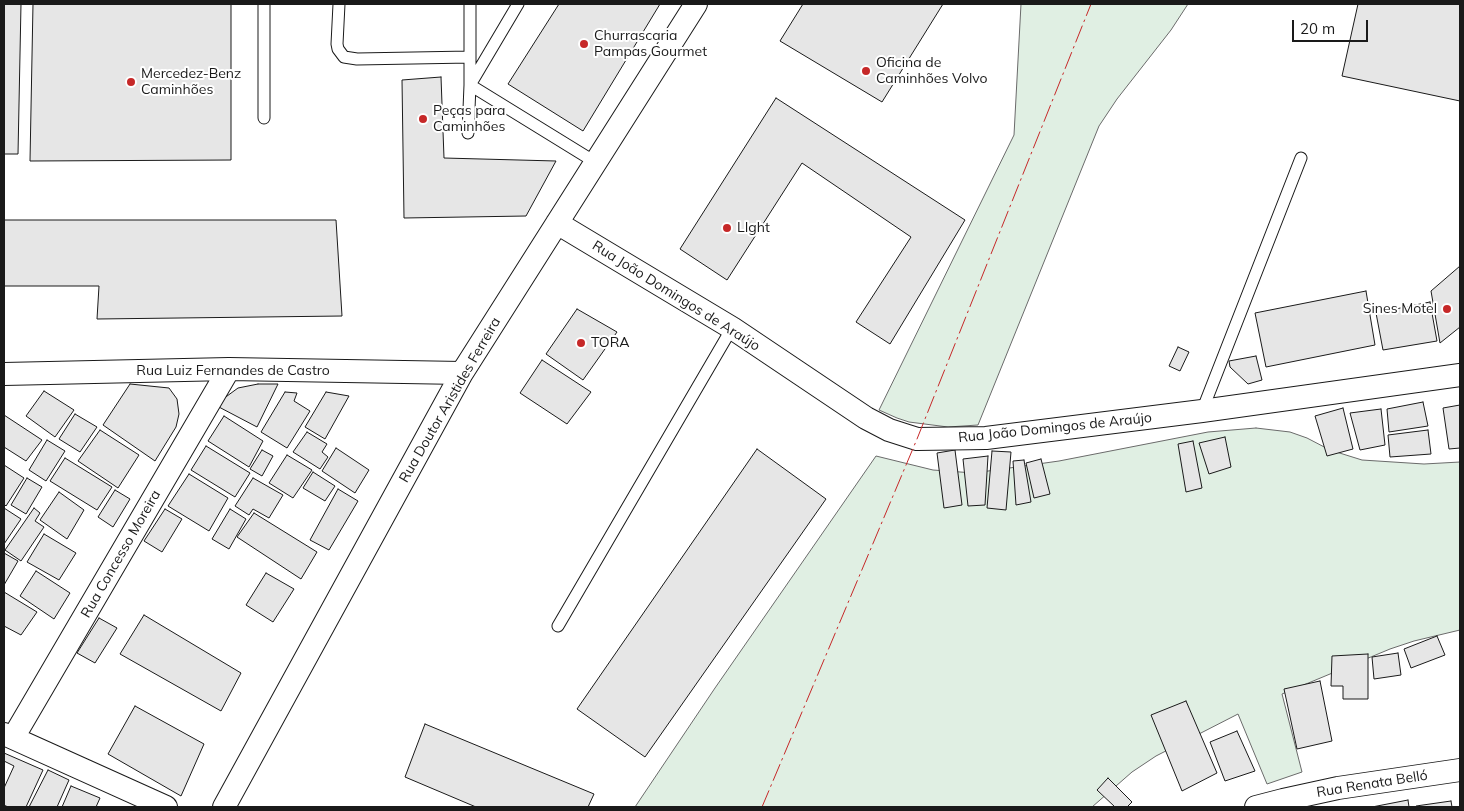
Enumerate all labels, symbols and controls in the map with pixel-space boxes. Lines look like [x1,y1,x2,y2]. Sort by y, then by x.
scale bar [1294,10,1370,42]
text: 20 m [1300,19,1335,38]
place label: Churrascaria Pampas Gourmet [594,28,707,60]
marker: Churrascaria Pampas Gourmet [578,38,590,50]
place label: Oficina de Caminhões Volvo [876,55,988,88]
marker: Oficina de Caminhões Volvo [860,65,872,77]
place label: Mercedez-Benz Caminhões [141,66,241,98]
marker: Mercedez-Benz Caminhões [125,76,137,88]
place label: Peças para Caminhões [433,103,506,136]
marker: Peças para Caminhões [417,113,429,125]
place label: LIght [737,220,770,236]
marker: LIght [721,222,733,234]
street label: Rua João Domingos de Araújo [589,237,763,355]
place label: Sines Motel [1363,301,1437,317]
marker: Sines Motel [1441,303,1453,315]
street label: Rua Doutor Aristides Ferreira [396,314,504,486]
place label: TORA [591,335,629,351]
marker: TORA [575,337,587,349]
street label: Rua Luiz Fernandes de Castro [136,363,330,379]
street label: Rua João Domingos de Araújo [957,409,1153,447]
street label: Rua Concesso Moreira [78,487,164,621]
street label: Rua Renata Belló [1315,767,1429,801]

